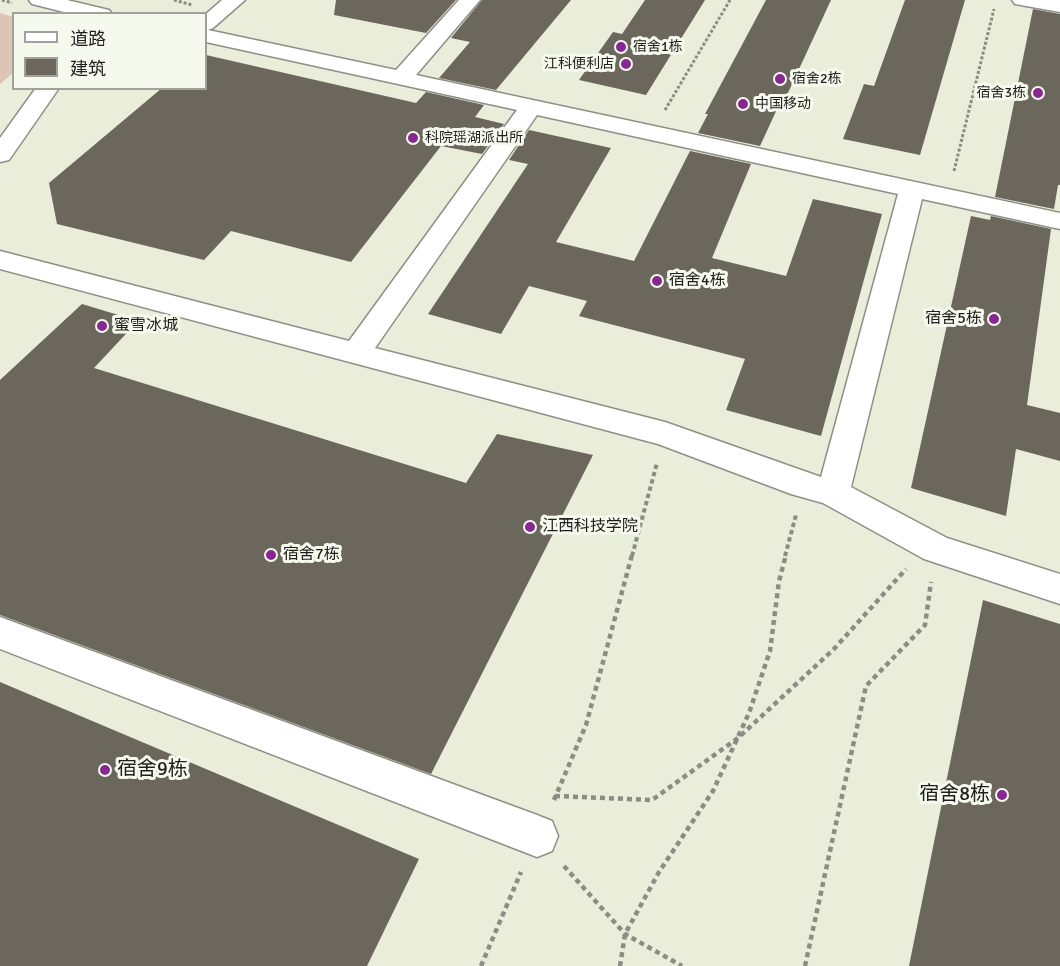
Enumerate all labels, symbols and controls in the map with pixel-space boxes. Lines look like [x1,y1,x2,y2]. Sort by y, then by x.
legend [12,12,207,90]
text: 道路 [70,28,106,50]
place label: 宿舍1栋 [633,39,683,55]
marker: 宿舍1栋 [614,40,628,54]
place label: 江科便利店 [544,56,614,72]
marker: 江科便利店 [619,57,633,71]
text: 建筑 [70,58,106,80]
place label: 宿舍2栋 [792,71,842,87]
marker: 宿舍2栋 [773,72,787,86]
place label: 宿舍3栋 [976,85,1026,101]
marker: 宿舍3栋 [1031,86,1045,100]
place label: 中国移动 [755,96,811,112]
marker: 中国移动 [736,97,750,111]
place label: 科院瑶湖派出所 [425,130,523,146]
marker: 科院瑶湖派出所 [406,131,420,145]
place label: 宿舍4栋 [669,271,726,291]
marker: 宿舍4栋 [650,274,664,288]
place label: 宿舍5栋 [925,309,982,329]
marker: 宿舍5栋 [987,312,1001,326]
place label: 蜜雪冰城 [114,316,178,336]
marker: 蜜雪冰城 [95,319,109,333]
place label: 江西科技学院 [542,517,638,537]
marker: 江西科技学院 [523,520,537,534]
place label: 宿舍7栋 [283,545,340,565]
marker: 宿舍7栋 [264,548,278,562]
place label: 宿舍9栋 [117,758,188,782]
marker: 宿舍9栋 [98,763,112,777]
place label: 宿舍8栋 [919,783,990,807]
marker: 宿舍8栋 [995,788,1009,802]

